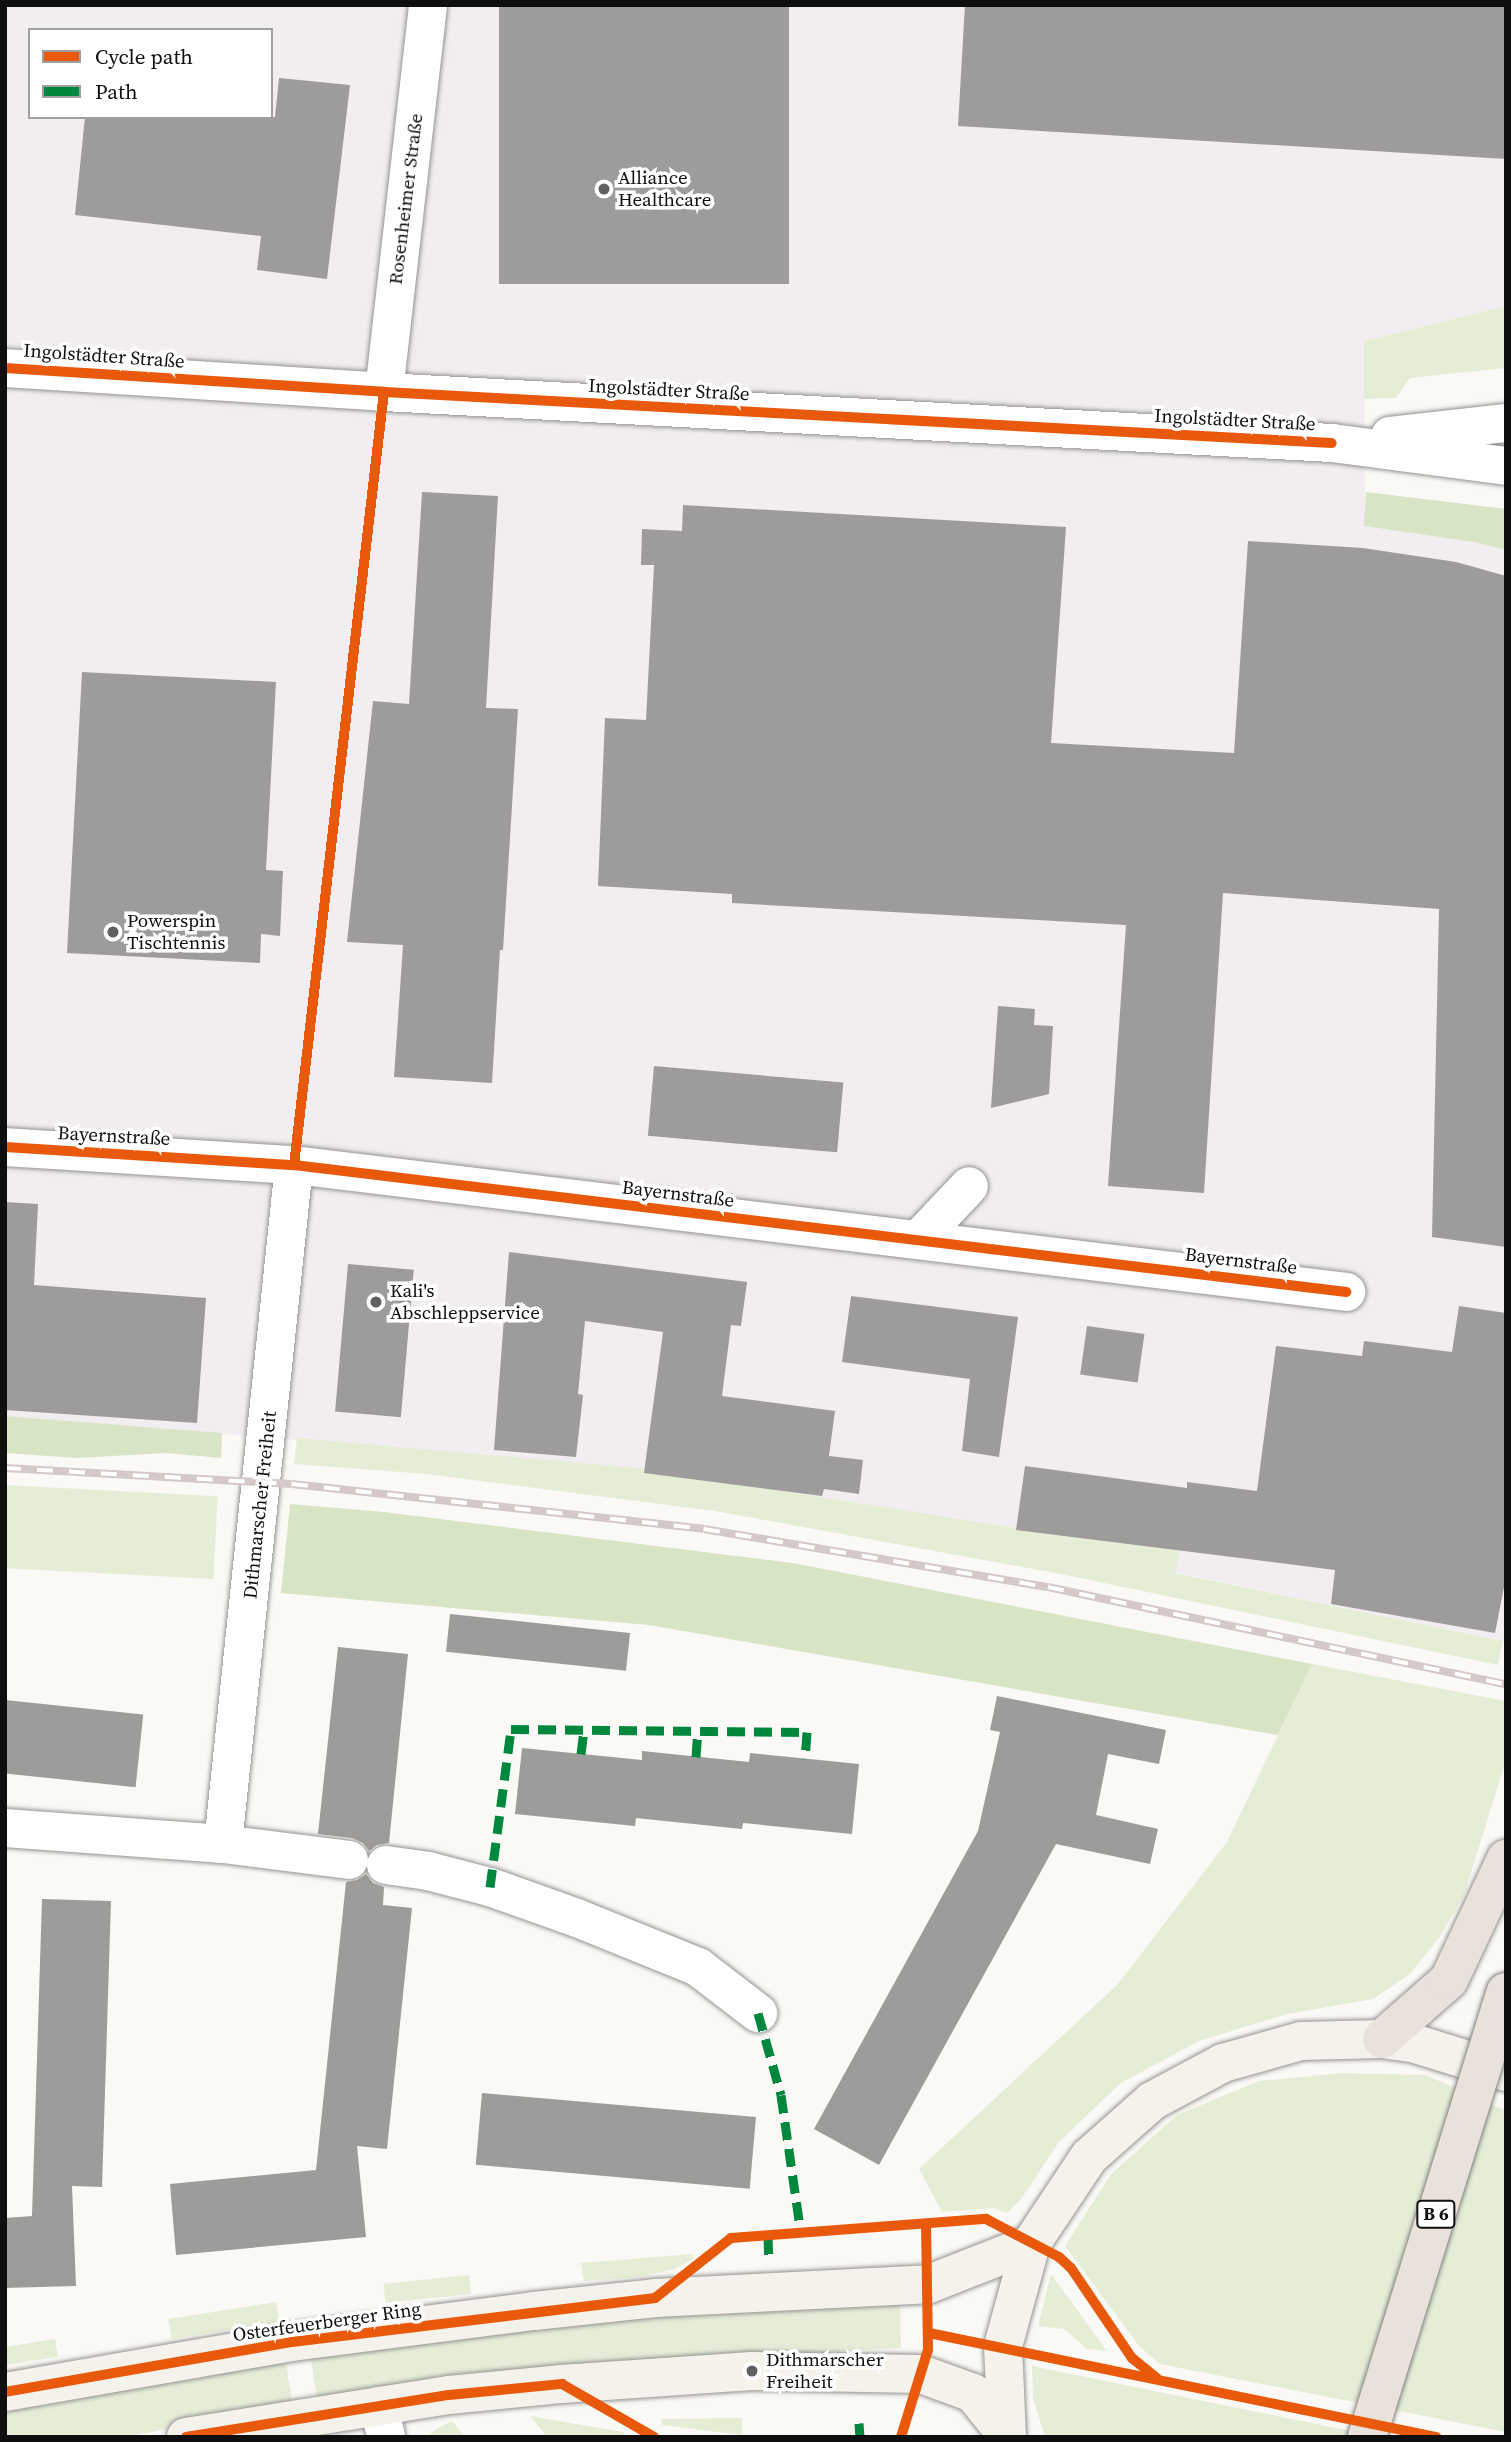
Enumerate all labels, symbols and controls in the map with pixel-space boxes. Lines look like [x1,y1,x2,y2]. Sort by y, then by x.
legend [28,28,273,119]
text: Cycle path [95,42,193,71]
text: Path [95,77,138,106]
street label: Rosenheimer Straße [384,112,428,286]
place label: Alliance Healthcare [618,167,711,211]
marker: Alliance Healthcare [596,181,612,197]
street label: Ingolstädter Straße [23,339,185,373]
street label: Ingolstädter Straße [588,374,750,406]
street label: Ingolstädter Straße [1154,404,1316,436]
place label: Powerspin Tischtennis [127,910,226,954]
marker: Powerspin Tischtennis [105,924,121,940]
street label: Bayernstraße [57,1122,171,1150]
street label: Bayernstraße [621,1176,735,1212]
street label: Bayernstraße [1184,1243,1298,1279]
place label: Kali's Abschleppservice [390,1280,540,1324]
marker: Kali's Abschleppservice [368,1294,384,1310]
street label: Dithmarscher Freiheit [239,1410,281,1600]
road number: B 6 [1415,2200,1457,2228]
street label: Osterfeuerberger Ring [231,2298,423,2346]
place label: Dithmarscher Freiheit [766,2349,884,2393]
marker: Dithmarscher Freiheit [744,2363,760,2379]

